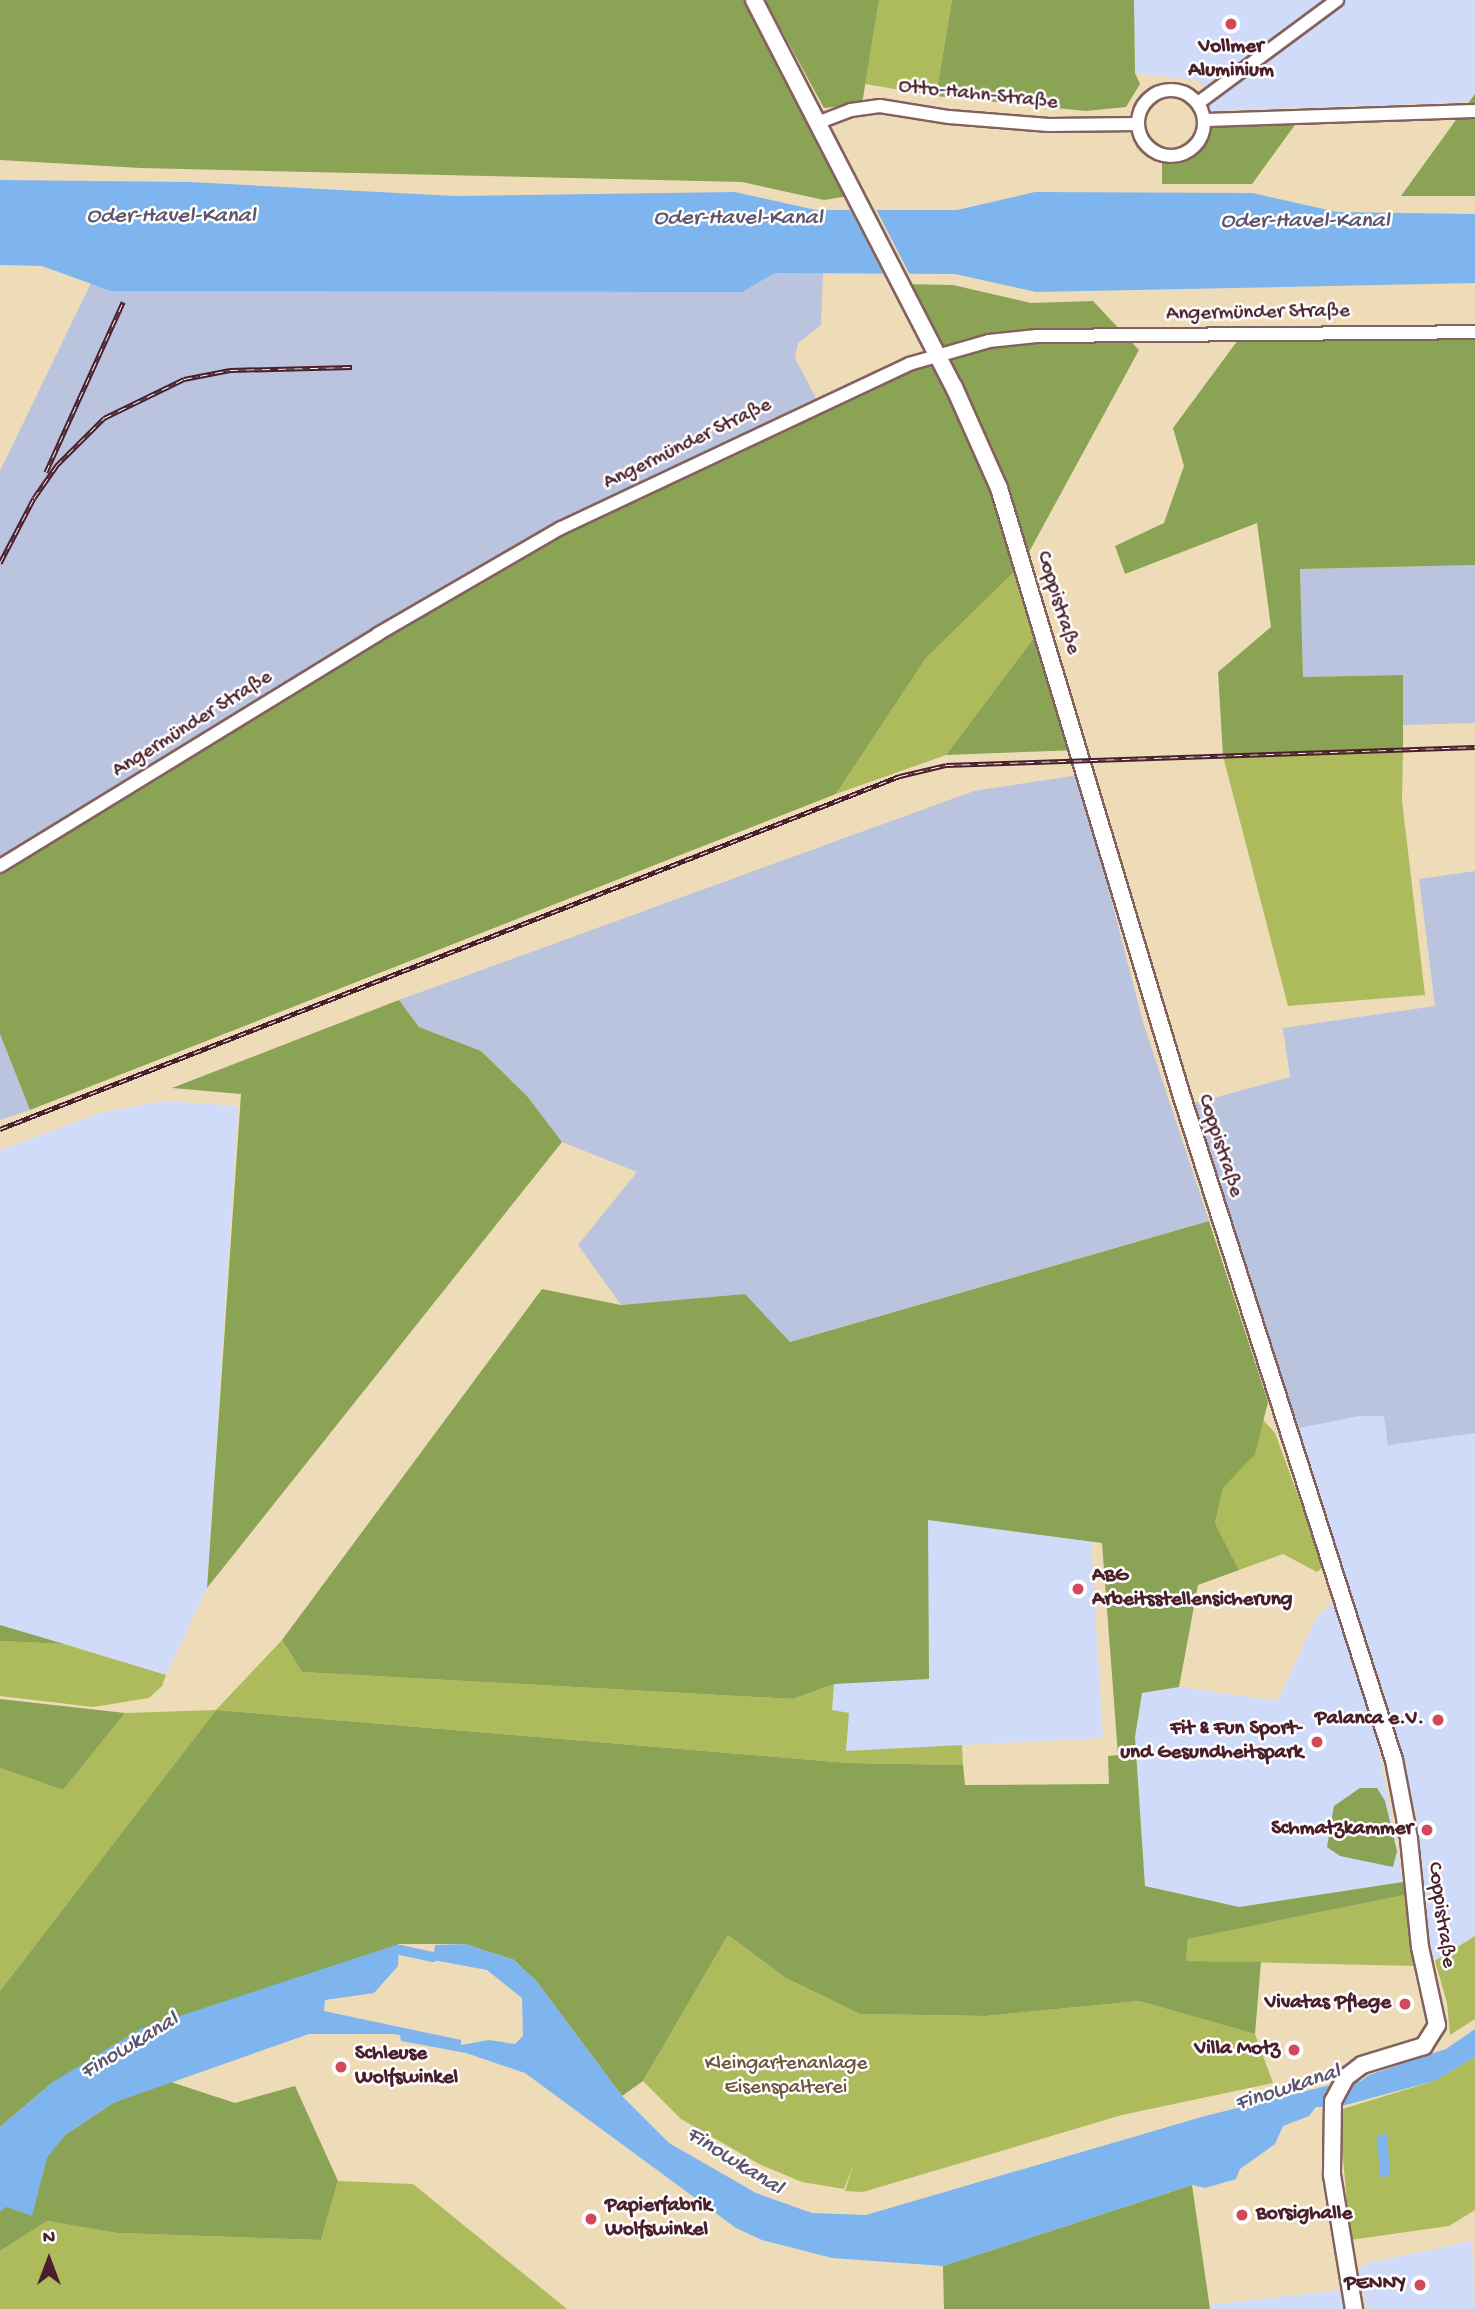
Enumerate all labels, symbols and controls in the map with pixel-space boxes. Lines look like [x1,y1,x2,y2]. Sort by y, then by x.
marker: Vollmer Aluminium [1223,16,1239,32]
place label: Vollmer Aluminium [1188,35,1274,85]
street label: Otto-Hahn-Straße [897,75,1059,117]
water label: Oder-Havel-Kanal [87,203,255,231]
water label: Oder-Havel-Kanal [654,205,822,233]
water label: Oder-Havel-Kanal [1221,208,1389,236]
street label: Angermünder Straße [1166,300,1350,328]
street label: Angermünder Straße [600,393,776,497]
street label: Coppistraße [1029,548,1085,658]
street label: Angermünder Straße [108,666,278,784]
street label: Coppistraße [1191,1091,1247,1201]
place label: ABG Arbeitsstellensicherung [1092,1564,1293,1614]
marker: ABG Arbeitsstellensicherung [1070,1581,1086,1597]
place label: Palanca e.V. [1315,1707,1424,1733]
marker: Palanca e.V. [1430,1712,1446,1728]
place label: Fit & Fun Sport- und Gesundheitspark [1120,1717,1303,1767]
marker: Fit & Fun Sport- und Gesundheitspark [1309,1734,1325,1750]
place label: Schmatzkammer [1271,1817,1413,1843]
marker: Schmatzkammer [1419,1822,1435,1838]
street label: Coppistraße [1420,1861,1460,1969]
place label: Vivatas Pflege [1265,1991,1391,2017]
marker: Vivatas Pflege [1397,1996,1413,2012]
water label: Finowkanal [76,2007,184,2087]
place label: Villa Motz [1195,2037,1280,2063]
place label: Schleuse Wolfswinkel [355,2042,458,2092]
marker: Villa Motz [1286,2042,1302,2058]
park label: Kleingartenanlage Eisenspalterei [705,2052,867,2102]
marker: Schleuse Wolfswinkel [333,2059,349,2075]
water label: Finowkanal [1232,2059,1344,2119]
water label: Finowkanal [680,2121,788,2203]
place label: Papierfabrik Wolfswinkel [605,2194,712,2244]
place label: Borsighalle [1256,2202,1352,2228]
marker: Borsighalle [1234,2207,1250,2223]
marker: Papierfabrik Wolfswinkel [583,2211,599,2227]
north arrow [14,2225,84,2295]
text: N [43,2227,55,2250]
place label: PENNY [1344,2272,1406,2298]
marker: PENNY [1412,2277,1428,2293]

